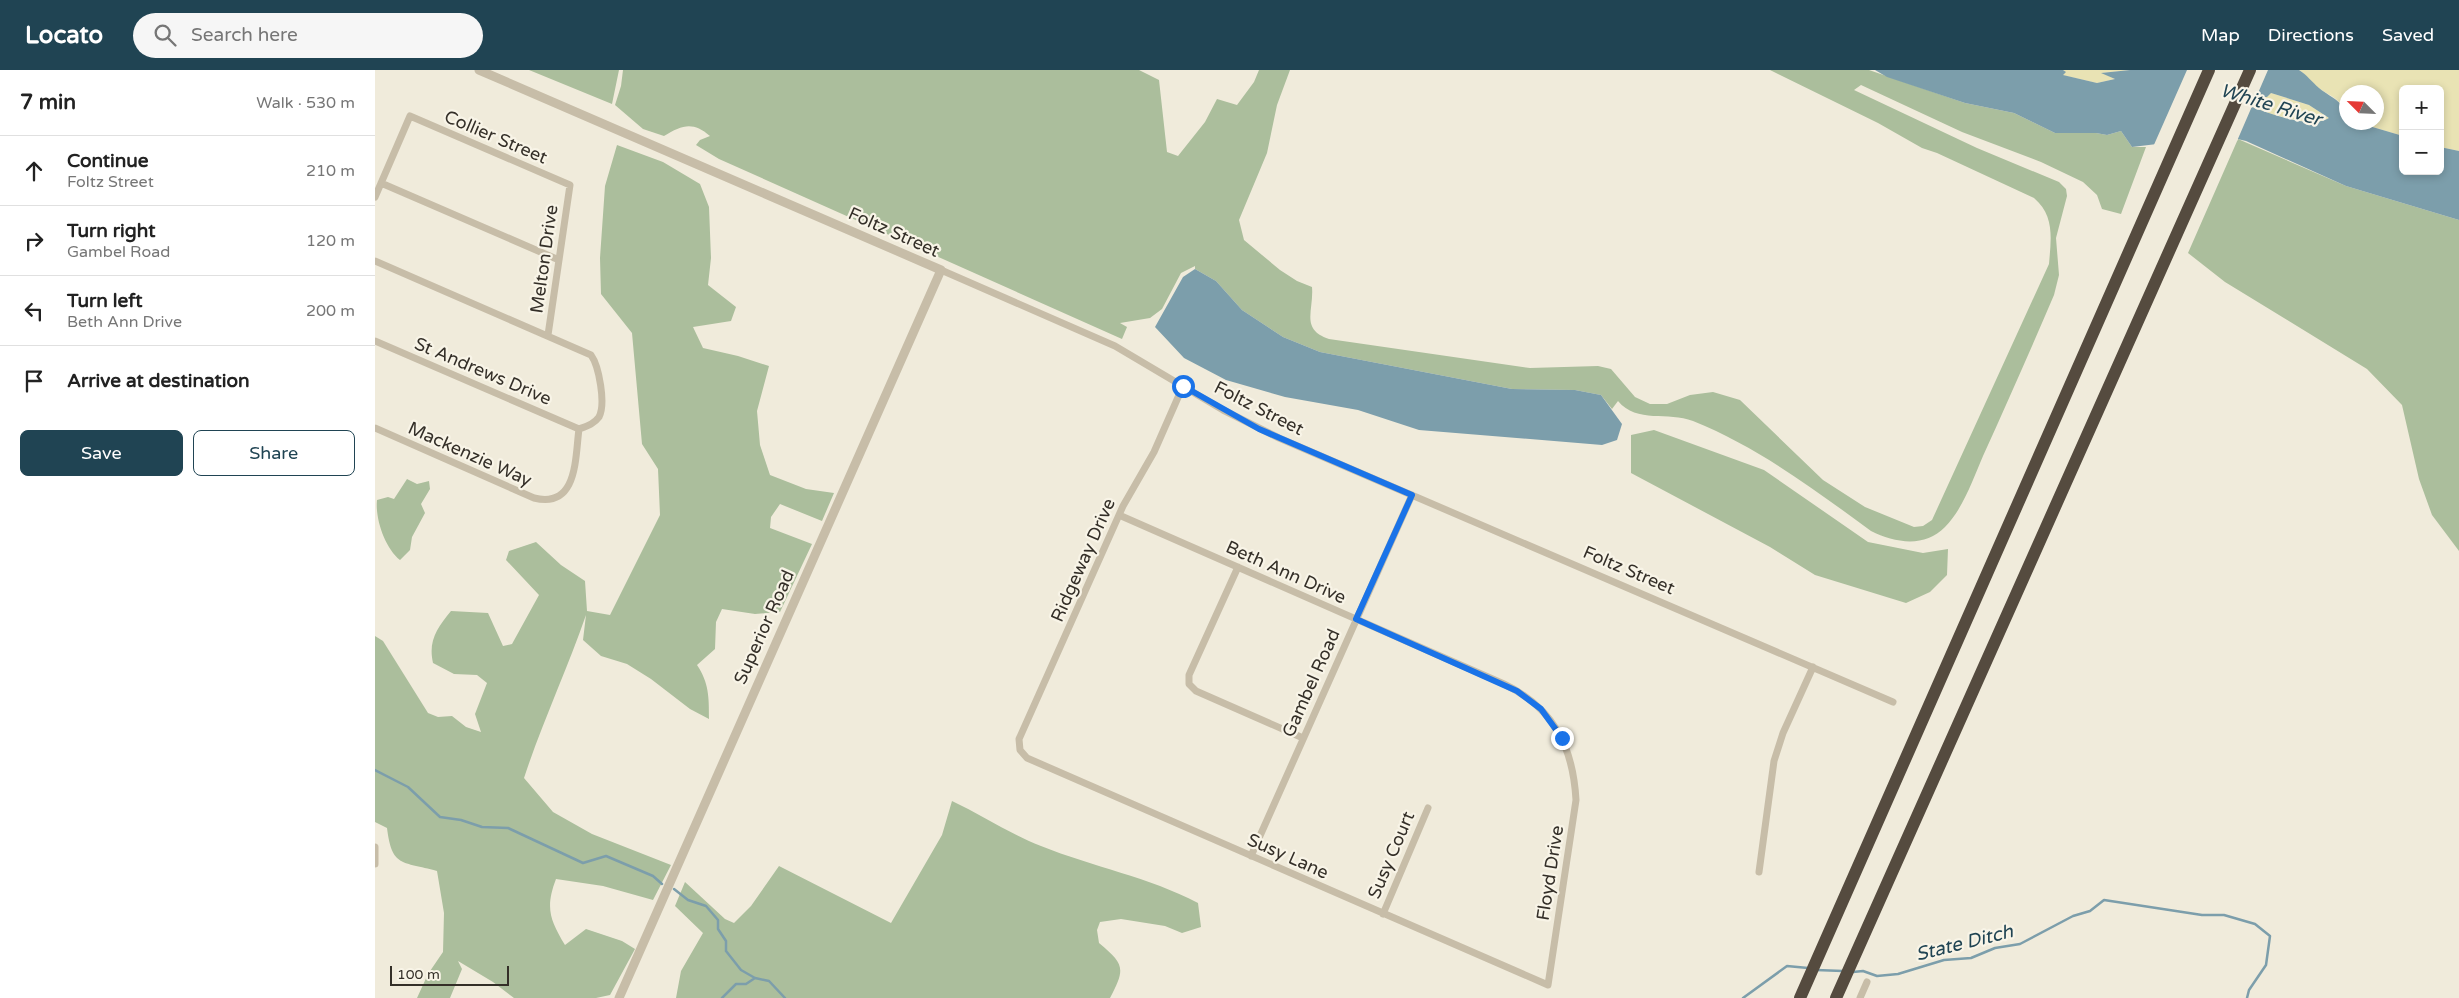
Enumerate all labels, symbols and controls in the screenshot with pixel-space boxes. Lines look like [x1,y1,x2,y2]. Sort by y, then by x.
search box [133,13,483,58]
text: Locato [25,21,103,50]
icon: search [151,21,179,49]
text: Search here [191,24,298,46]
text: Map [2201,24,2240,46]
text: Directions [2268,24,2354,46]
text: Saved [2382,24,2434,46]
water label: White River [2217,79,2327,132]
north arrow [2339,85,2384,130]
map controls [2399,85,2444,175]
button: + [2399,85,2444,130]
text: 7 min [20,90,76,115]
text: Walk · 530 m [256,93,355,113]
street label: Collier Street [441,105,551,169]
button: − [2399,130,2444,175]
text: Continue [67,150,149,172]
icon: ahead [20,157,48,185]
text: 210 m [306,161,355,181]
text: Foltz Street [67,172,154,192]
street label: Foltz Street [845,202,943,262]
street label: Melton Drive [525,203,563,315]
text: Turn right [67,220,155,242]
icon: right [20,227,48,255]
text: 120 m [306,231,355,251]
text: Gambel Road [67,242,170,262]
text: Turn left [67,290,143,312]
icon: left [20,297,48,325]
text: 200 m [306,301,355,321]
text: Beth Ann Drive [67,312,182,332]
street label: St Andrews Drive [411,332,555,410]
icon: arrive [20,367,48,395]
text: Arrive at destination [67,370,250,392]
route start [1172,375,1195,398]
street label: Foltz Street [1211,376,1308,440]
street label: Mackenzie Way [405,417,536,491]
button: Save [20,430,183,476]
button: Share [193,430,355,476]
street label: Ridgeway Drive [1046,495,1120,625]
street label: Beth Ann Drive [1222,536,1350,608]
street label: Foltz Street [1580,541,1678,599]
street label: Superior Road [729,567,799,687]
street label: Gambel Road [1277,625,1345,741]
route end [1551,727,1574,750]
street label: Susy Court [1363,808,1419,902]
street label: Floyd Drive [1532,824,1568,922]
street label: Susy Lane [1244,828,1332,884]
water label: State Ditch [1913,920,2016,966]
scale bar [390,963,509,986]
text: 100 m [397,966,440,983]

